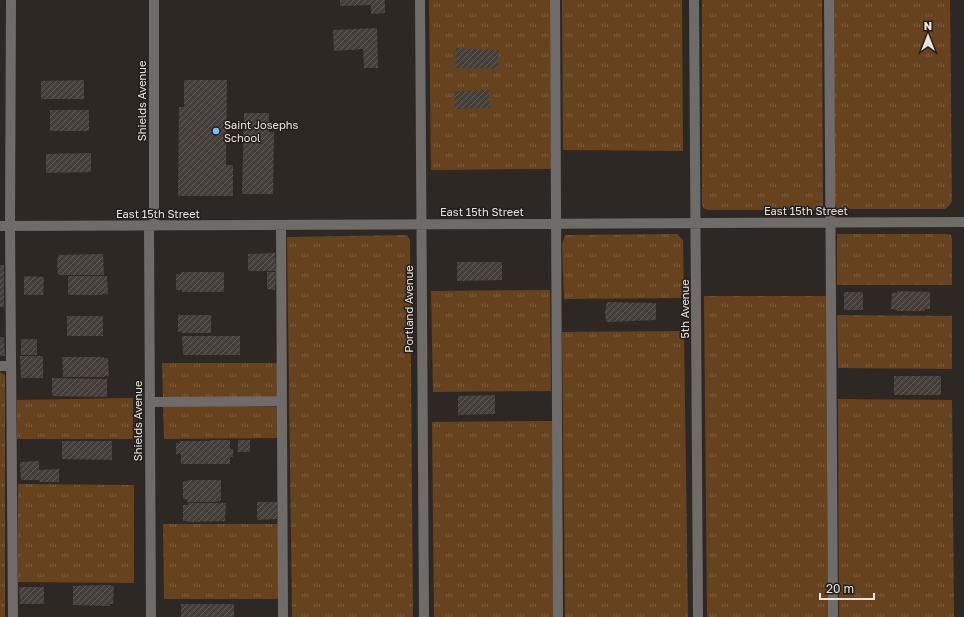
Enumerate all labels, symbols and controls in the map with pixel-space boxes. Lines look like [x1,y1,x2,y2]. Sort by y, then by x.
north arrow [908,16,948,56]
text: N [924,19,932,32]
street label: Shields Avenue [135,61,148,141]
place label: Saint Josephs School [224,118,298,144]
marker: Saint Josephs School [211,126,221,136]
street label: East 15th Street [764,204,848,217]
street label: East 15th Street [440,205,524,218]
street label: East 15th Street [116,207,200,220]
street label: Portland Avenue [402,265,415,353]
street label: 5th Avenue [678,279,691,339]
street label: Shields Avenue [131,381,144,461]
scale bar [820,575,874,601]
text: 20 m [826,581,854,596]

